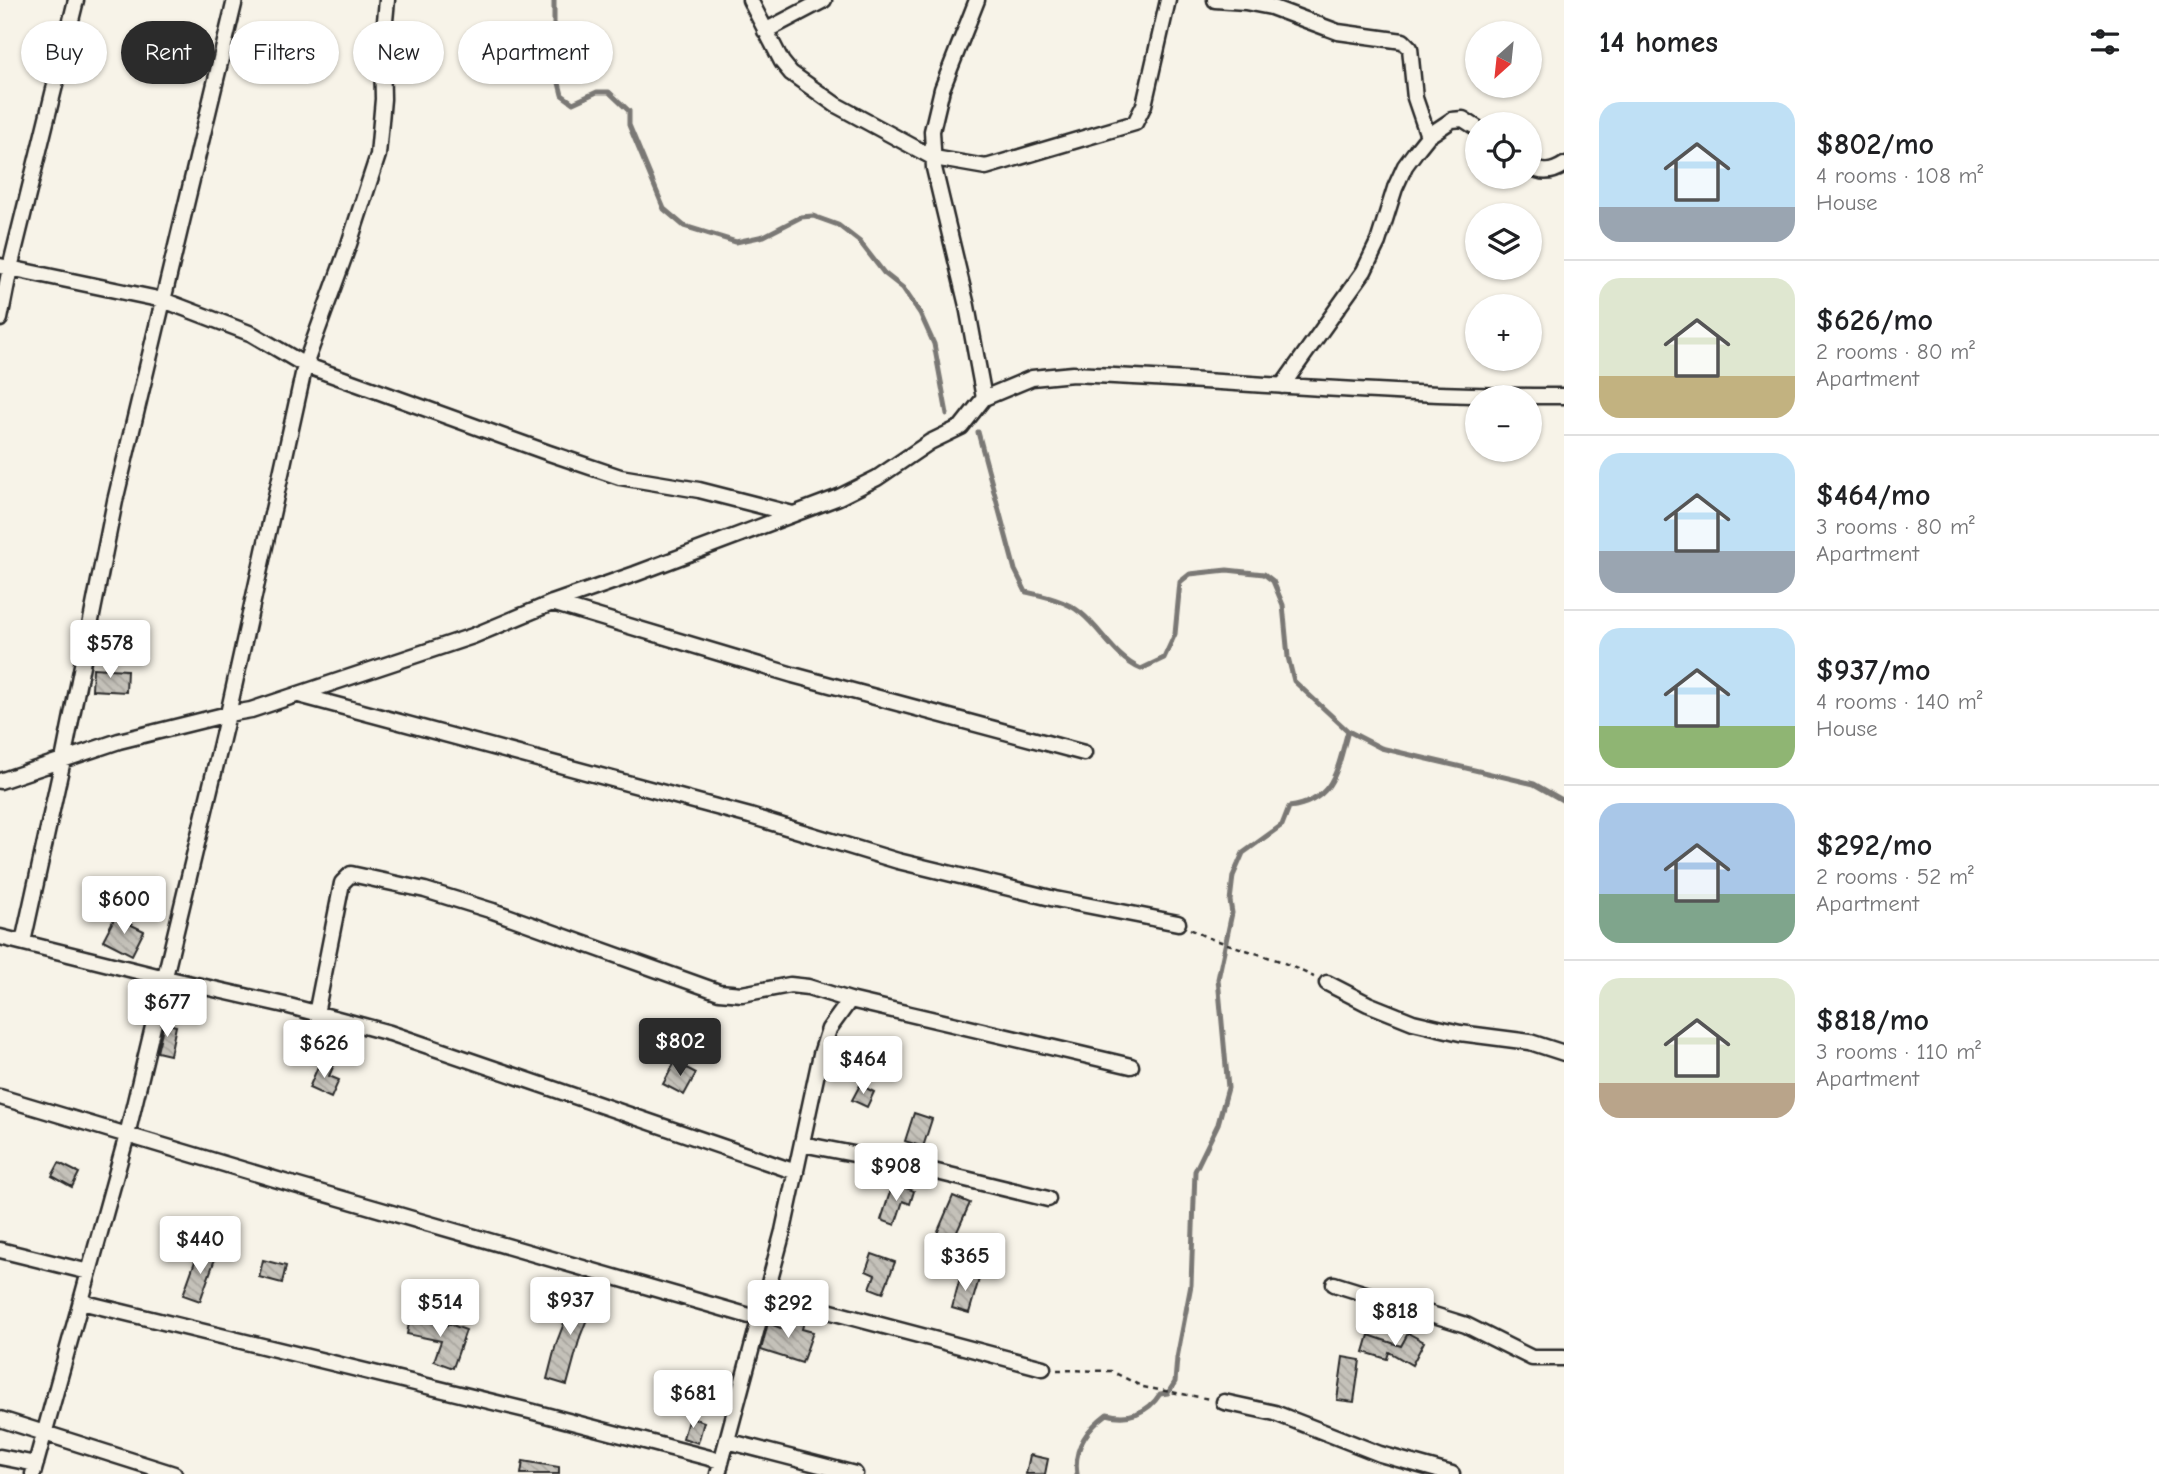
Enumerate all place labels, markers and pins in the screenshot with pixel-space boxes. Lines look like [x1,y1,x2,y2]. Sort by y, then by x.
pin: $578 [69,620,151,680]
pin: $600 [83,876,165,936]
pin: $677 [126,979,208,1039]
pin: $802 [639,1018,721,1078]
pin: $626 [283,1020,365,1080]
pin: $464 [822,1036,904,1096]
pin: $908 [855,1144,937,1203]
pin: $440 [159,1216,241,1276]
pin: $365 [924,1234,1006,1293]
pin: $937 [529,1278,611,1337]
pin: $514 [399,1280,481,1339]
pin: $292 [747,1280,829,1340]
pin: $818 [1354,1288,1436,1348]
pin: $681 [652,1370,734,1430]

